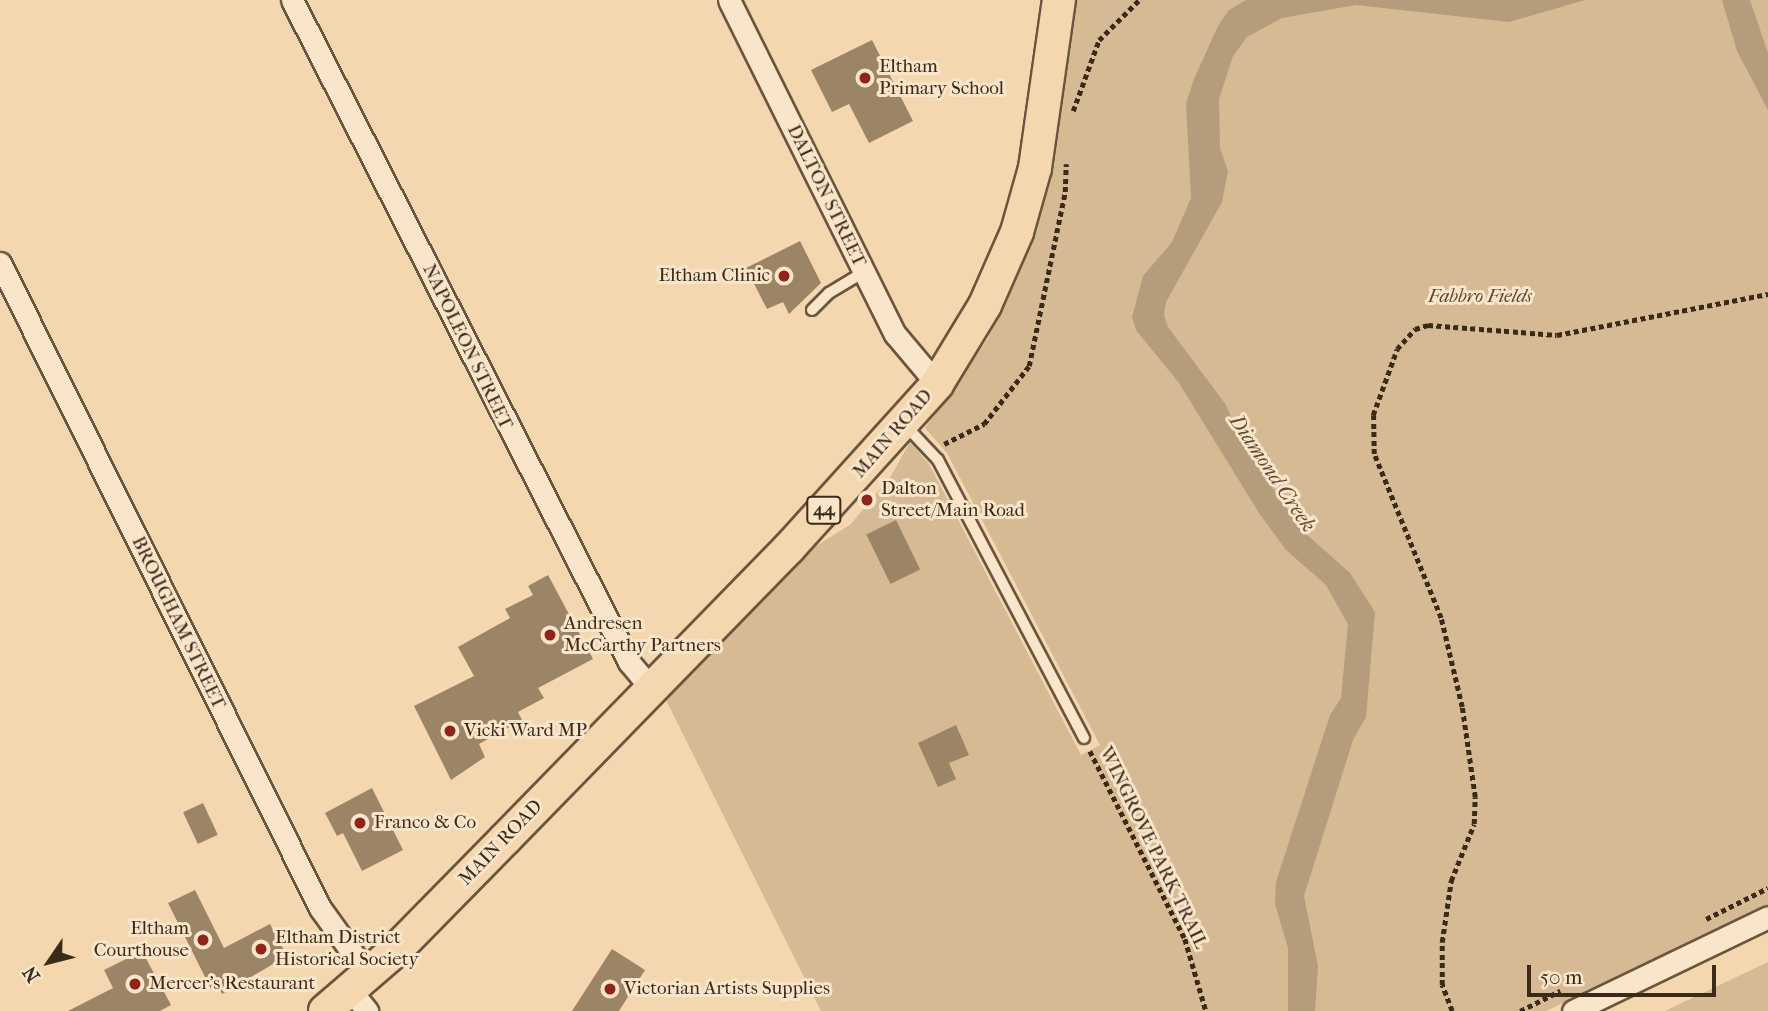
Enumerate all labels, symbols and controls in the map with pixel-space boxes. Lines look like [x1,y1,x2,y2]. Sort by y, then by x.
place label: Eltham Primary School [879,56,1004,100]
marker: Eltham Primary School [857,70,873,86]
street label: DALTON STREET [782,121,870,271]
street label: NAPOLEON STREET [417,260,517,434]
place label: Eltham Clinic [659,265,770,287]
marker: Eltham Clinic [776,268,792,284]
park label: Fabbro Fields [1428,286,1532,308]
street label: MAIN ROAD [848,385,938,483]
water label: Diamond Creek [1224,409,1322,537]
place label: Dalton Street/Main Road [881,478,1025,522]
marker: Dalton Street/Main Road [859,492,875,508]
road number: 44 [805,496,843,524]
street label: BROUGHAM STREET [126,533,230,713]
place label: Andresen McCarthy Partners [564,613,721,657]
marker: Andresen McCarthy Partners [542,627,558,643]
place label: Vicki Ward MP [464,720,587,742]
marker: Vicki Ward MP [442,723,458,739]
street label: WINGROVE PARK TRAIL [1094,743,1212,953]
street label: MAIN ROAD [454,795,548,891]
place label: Franco & Co [374,812,476,834]
marker: Franco & Co [352,815,368,831]
place label: Eltham Courthouse [94,918,189,962]
north arrow [14,927,84,997]
place label: Eltham District Historical Society [275,927,419,971]
marker: Eltham Courthouse [195,932,211,948]
marker: Eltham District Historical Society [253,941,269,957]
scale bar [1530,951,1719,995]
text: N [19,962,45,986]
text: 50 m [1540,965,1583,989]
place label: Mercer's Restaurant [149,973,315,995]
marker: Mercer's Restaurant [127,976,143,992]
place label: Victorian Artists Supplies [624,978,830,1000]
marker: Victorian Artists Supplies [602,981,618,997]

